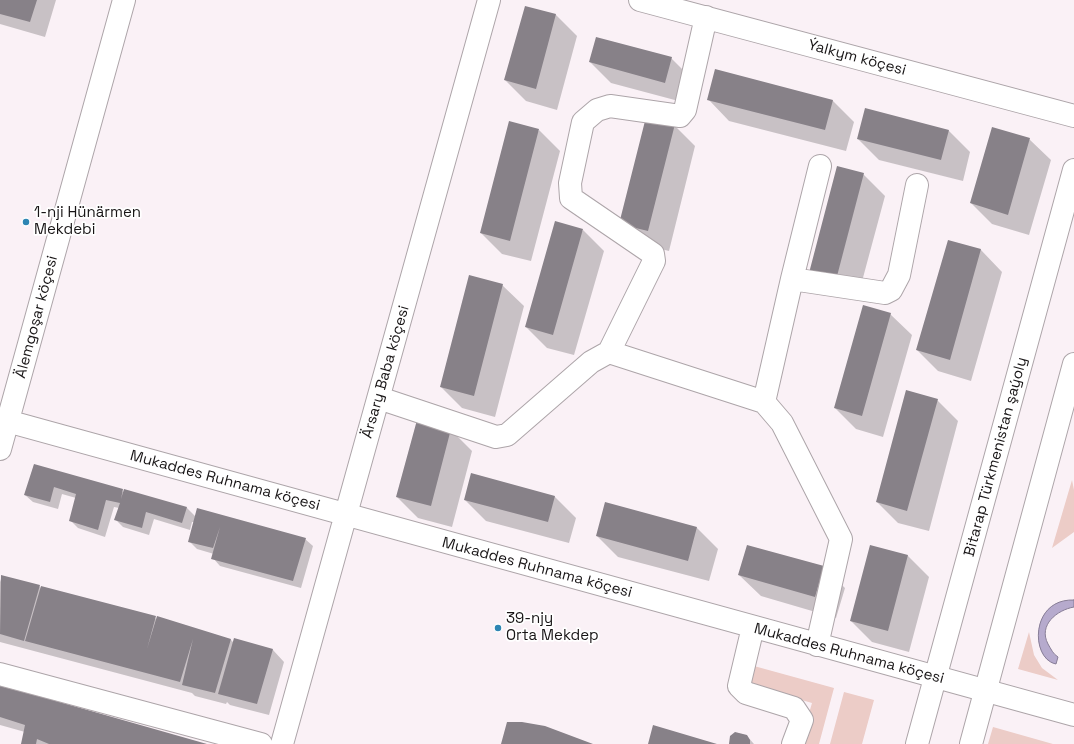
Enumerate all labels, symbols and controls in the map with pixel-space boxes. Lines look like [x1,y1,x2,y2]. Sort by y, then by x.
street label: Ýalkym köçesi [806,36,908,80]
place label: 1-nji Hünärmen Mekdebi [34,204,141,239]
marker: 1-nji Hünärmen Mekdebi [21,217,31,227]
street label: Älemgoşar köçesi [12,254,62,380]
street label: Ärsary Baba köçesi [358,304,414,440]
street label: Bitarap Türkmenistan şaýoly [961,355,1031,559]
street label: Mukaddes Ruhnama köçesi [128,447,322,515]
street label: Mukaddes Ruhnama köçesi [440,534,634,602]
place label: 39-njy Orta Mekdep [506,610,599,645]
street label: Mukaddes Ruhnama köçesi [752,620,946,688]
marker: 39-njy Orta Mekdep [493,623,503,633]

